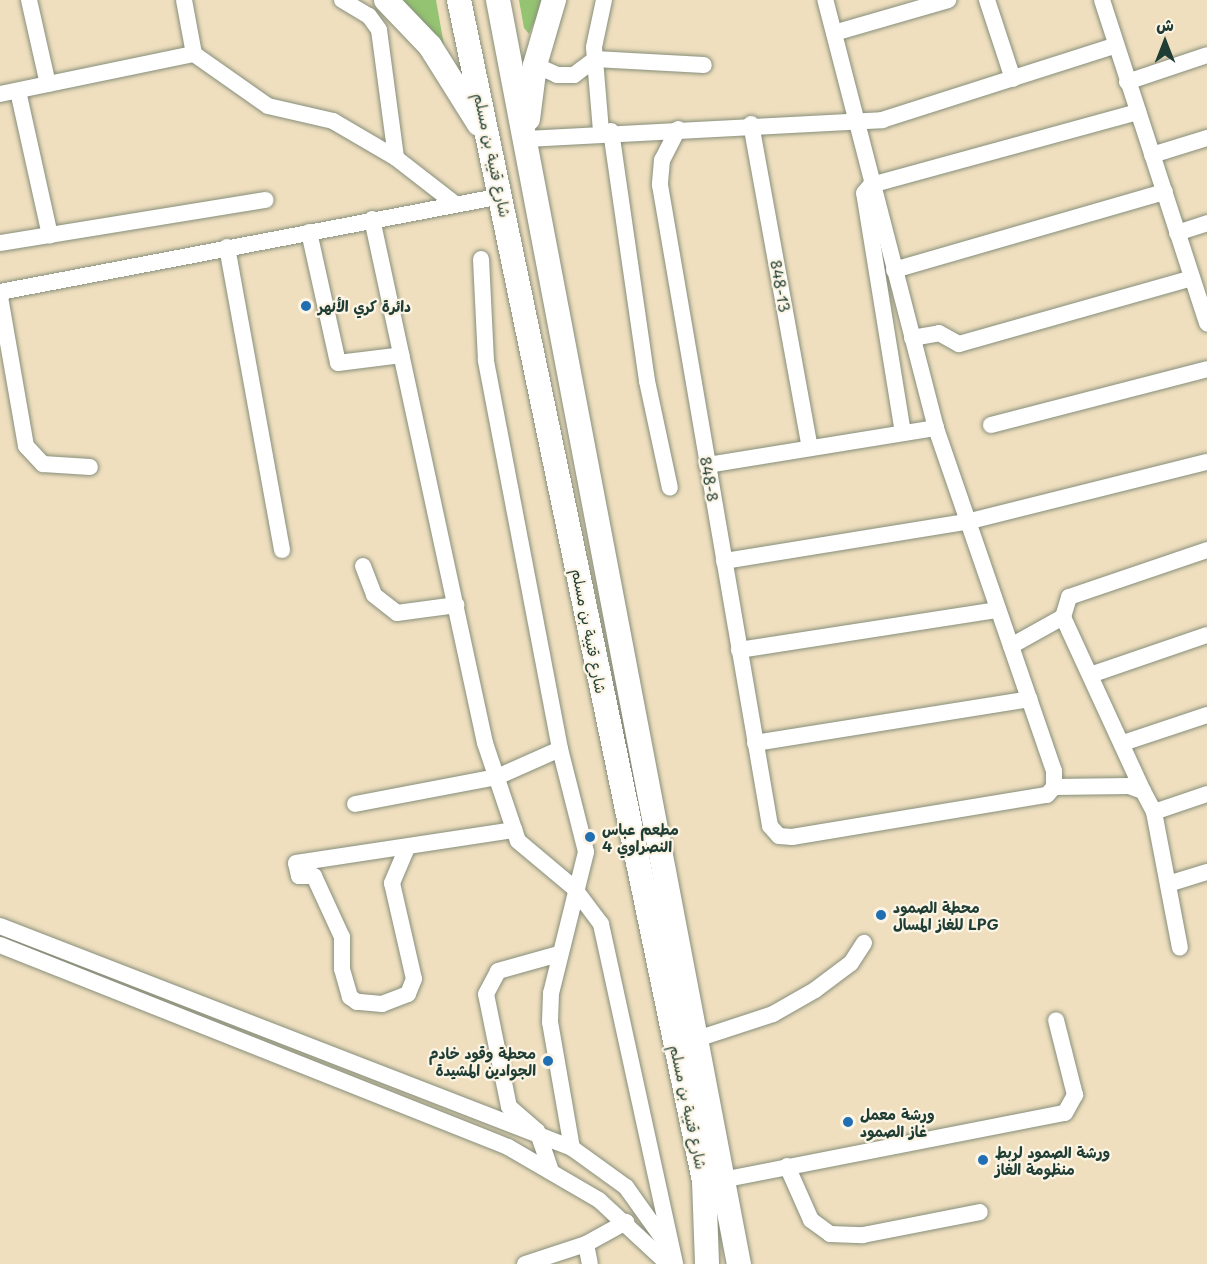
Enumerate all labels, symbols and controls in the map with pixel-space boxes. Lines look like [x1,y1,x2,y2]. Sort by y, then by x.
north arrow [1135,12,1195,72]
text: ش [1156,12,1174,36]
street label: شارع قتيبة بن مسلم [471,91,515,219]
street label: 848-13 [768,258,794,314]
place label: دائرة كري الأنهر [318,297,411,315]
marker: دائرة كري الأنهر [299,299,313,313]
street label: 848-8 [697,455,723,503]
street label: شارع قتيبة بن مسلم [569,567,611,695]
place label: مطعم عباس النصراوي 4 [602,819,679,854]
marker: مطعم عباس النصراوي 4 [583,830,597,844]
place label: محطة الصمود للغاز المسال LPG [893,897,999,932]
marker: محطة الصمود للغاز المسال LPG [874,908,888,922]
place label: محطة وقود خادم الجوادين المشيدة [429,1043,536,1078]
street label: شارع قتيبة بن مسلم [667,1043,711,1171]
marker: محطة وقود خادم الجوادين المشيدة [541,1054,555,1068]
place label: ورشة معمل غاز الصمود [860,1104,935,1139]
marker: ورشة معمل غاز الصمود [841,1115,855,1129]
place label: ورشة الصمود لربط منظومة الغاز [995,1142,1110,1177]
marker: ورشة الصمود لربط منظومة الغاز [976,1153,990,1167]

